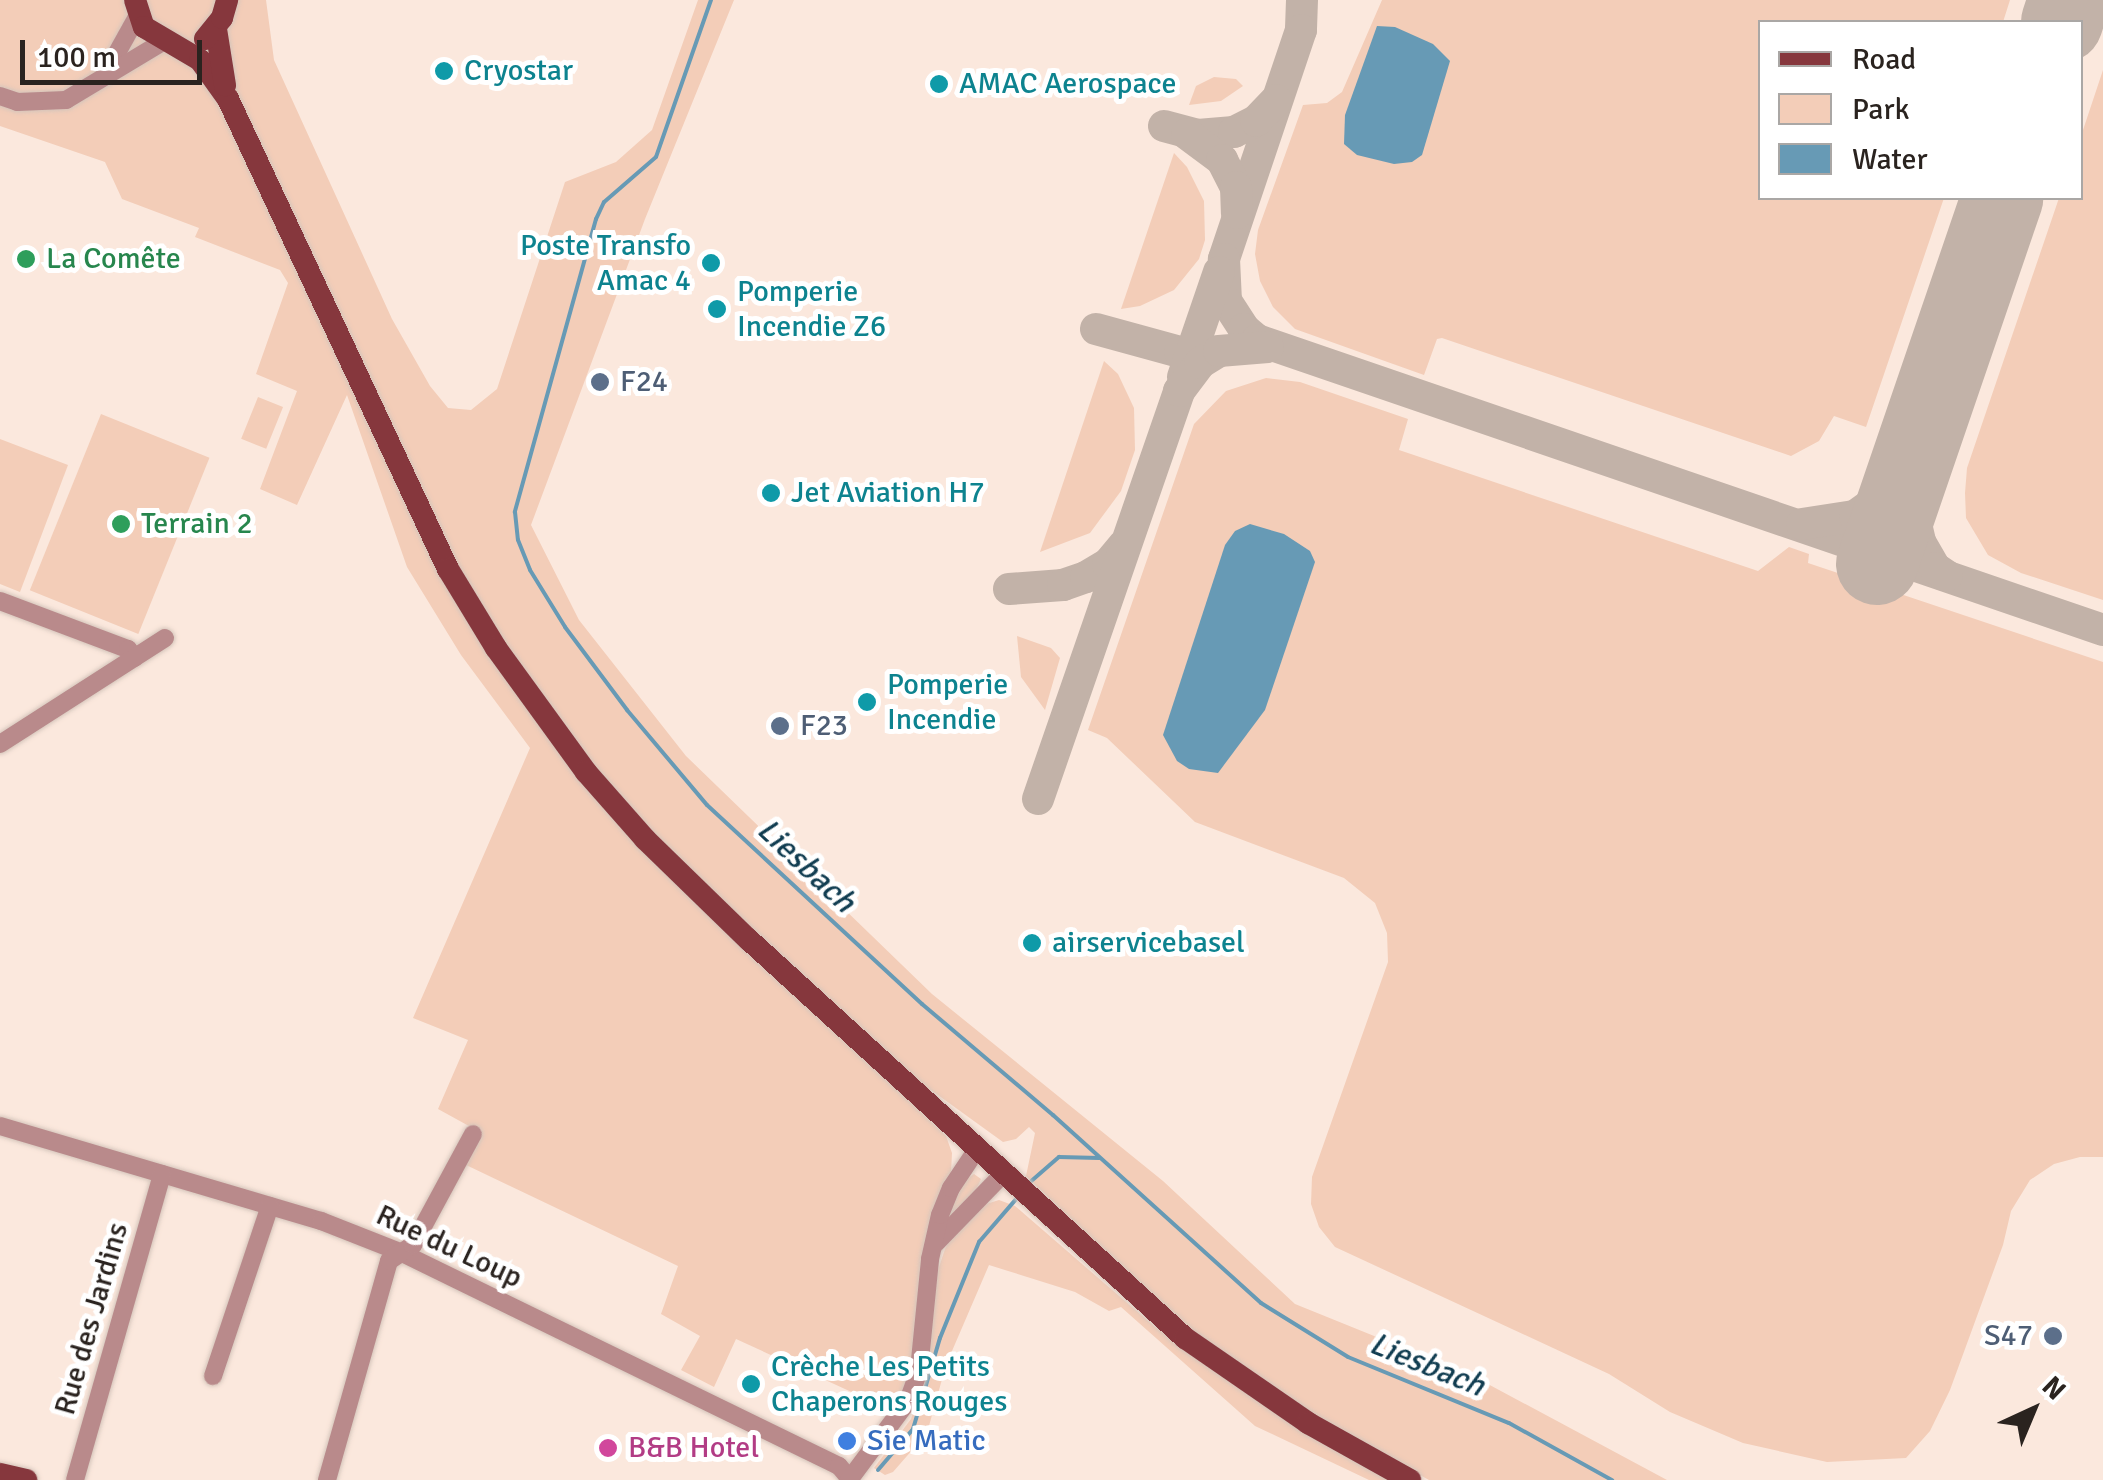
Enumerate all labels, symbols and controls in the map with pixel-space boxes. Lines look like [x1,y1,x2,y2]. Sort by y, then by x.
scale bar [25,20,208,82]
legend [1758,20,2083,200]
text: 100 m [37,39,116,76]
text: Road [1852,41,1916,78]
place label: Cryostar [464,53,573,89]
marker: Cryostar [433,60,455,82]
place label: AMAC Aerospace [959,66,1177,102]
marker: AMAC Aerospace [928,73,950,95]
text: Park [1852,91,1910,128]
text: Water [1852,141,1928,178]
place label: Poste Transfo Amac 4 [520,228,691,298]
place label: La Comête [46,241,181,277]
marker: La Comête [15,248,37,270]
marker: Poste Transfo Amac 4 [700,252,722,274]
place label: Pomperie Incendie Z6 [737,274,886,344]
marker: Pomperie Incendie Z6 [706,298,728,320]
place label: F24 [620,364,668,400]
marker: F24 [589,371,611,393]
place label: Jet Aviation H7 [791,475,985,511]
marker: Jet Aviation H7 [760,482,782,504]
place label: Terrain 2 [141,506,253,542]
marker: Terrain 2 [110,513,132,535]
place label: Pomperie Incendie [887,667,1008,738]
marker: Pomperie Incendie [856,691,878,713]
place label: F23 [800,708,848,744]
marker: F23 [769,715,791,737]
water label: Liesbach [749,811,863,921]
place label: airservicebasel [1052,925,1245,961]
marker: airservicebasel [1021,932,1043,954]
street label: Rue du Loup [370,1198,528,1296]
street label: Rue des Jardins [47,1219,137,1419]
place label: S47 [1984,1318,2033,1354]
water label: Liesbach [1364,1325,1490,1405]
marker: S47 [2042,1325,2064,1347]
place label: Crèche Les Petits Chaperons Rouges [771,1349,1007,1420]
north arrow [1983,1360,2083,1460]
text: N [2035,1369,2073,1407]
marker: Crèche Les Petits Chaperons Rouges [740,1373,762,1395]
place label: Sie Matic [867,1423,986,1459]
place label: B&B Hotel [628,1430,759,1466]
marker: Sie Matic [836,1430,858,1452]
marker: B&B Hotel [597,1437,619,1459]

